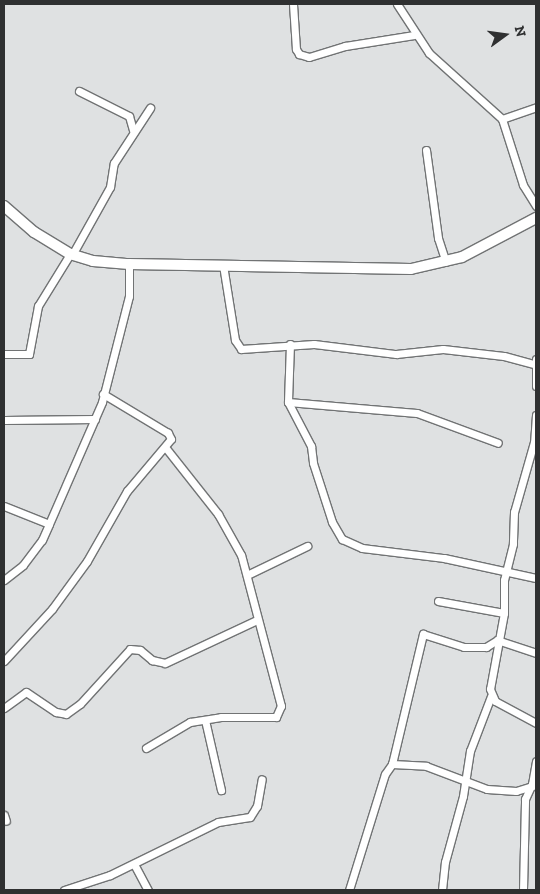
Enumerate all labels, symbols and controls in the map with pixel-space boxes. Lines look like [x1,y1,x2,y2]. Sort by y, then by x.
north arrow [480,10,530,60]
text: N [511,24,530,38]

